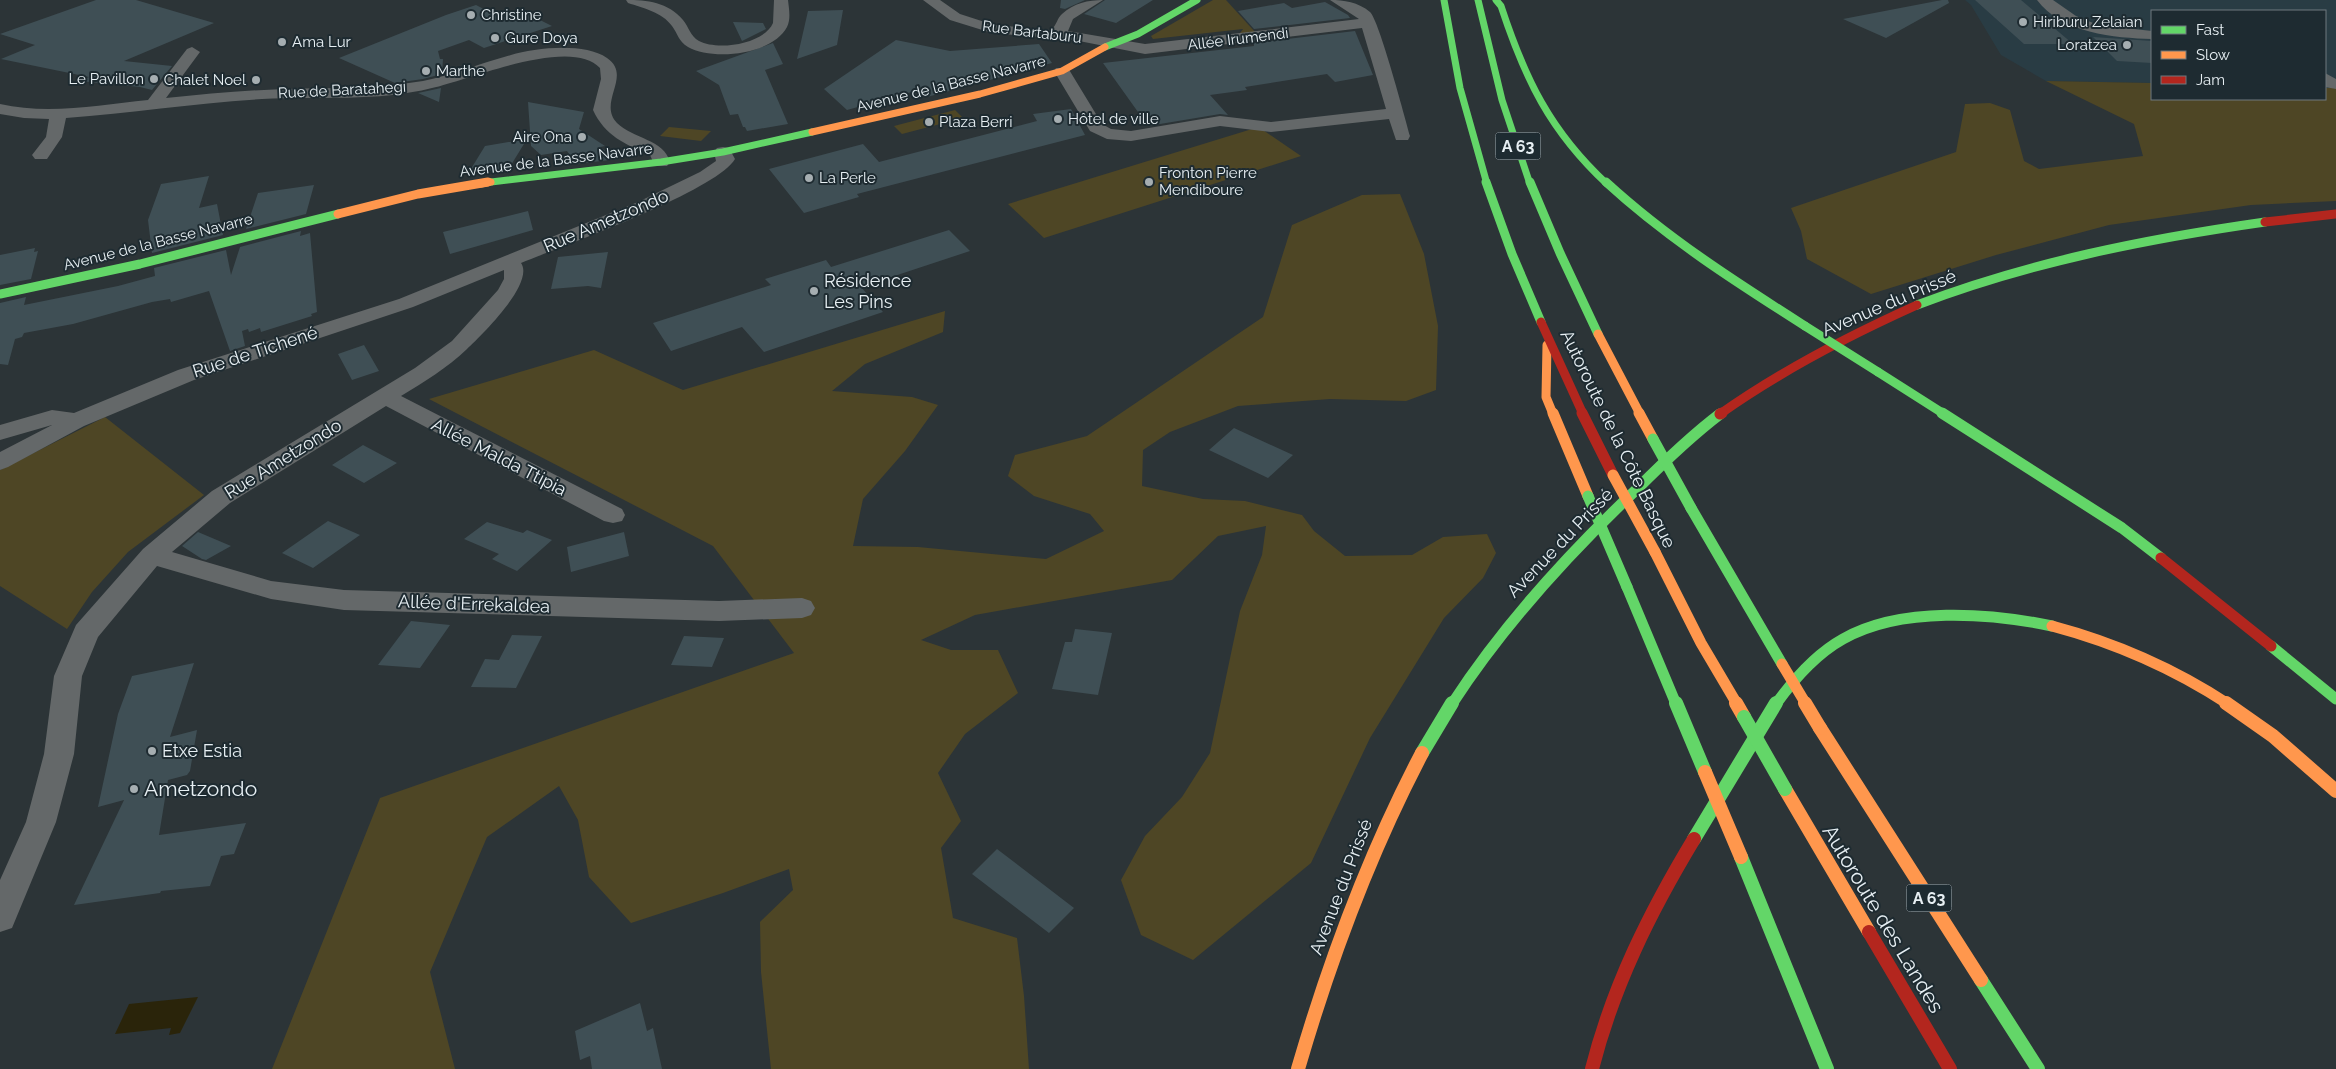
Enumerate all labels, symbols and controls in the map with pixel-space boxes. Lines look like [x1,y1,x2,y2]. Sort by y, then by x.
place label: Christine [481,6,542,24]
marker: Christine [465,9,477,21]
legend [2151,10,2326,100]
place label: Hiriburu Zelaian [2033,13,2143,31]
marker: Hiriburu Zelaian [2017,16,2029,28]
street label: Rue Bartaburu [981,17,1083,47]
text: Fast [2196,21,2224,39]
street label: Allée Irumendi [1186,24,1290,54]
place label: Gure Doya [505,29,578,47]
marker: Gure Doya [489,32,501,44]
place label: Ama Lur [292,33,352,51]
marker: Ama Lur [276,36,288,48]
place label: Loratzea [2057,36,2117,54]
marker: Loratzea [2121,39,2133,51]
text: Slow [2196,46,2230,64]
street label: Avenue de la Basse Navarre [855,52,1048,116]
place label: Marthe [436,62,485,80]
marker: Marthe [420,65,432,77]
place label: Le Pavillon [69,70,144,88]
place label: Chalet Noel [164,71,247,89]
text: Jam [2196,71,2225,89]
marker: Le Pavillon [148,73,160,85]
marker: Chalet Noel [250,74,262,86]
street label: Rue de Baratahegi [278,78,406,102]
place label: Hôtel de ville [1068,110,1159,128]
place label: Plaza Berri [939,113,1013,131]
marker: Hôtel de ville [1052,113,1064,125]
marker: Plaza Berri [923,116,935,128]
place label: Aire Ona [513,128,572,146]
marker: Aire Ona [576,131,588,143]
road number: A 63 [1496,132,1540,160]
street label: Avenue de la Basse Navarre [458,139,654,181]
place label: Fronton Pierre Mendiboure [1159,164,1257,199]
place label: La Perle [819,169,876,187]
marker: La Perle [803,172,815,184]
marker: Fronton Pierre Mendiboure [1143,176,1155,188]
street label: Rue Ametzondo [540,185,672,256]
street label: Avenue de la Basse Navarre [62,210,255,274]
street label: Avenue du Prissé [1819,265,1959,340]
place label: Résidence Les Pins [824,270,912,312]
marker: Résidence Les Pins [808,285,820,297]
street label: Rue de Tichené [190,321,320,382]
street label: Autoroute de la Côte Basque [1556,326,1681,552]
street label: Allée Malda Ttipia [428,413,570,500]
street label: Rue Ametzondo [220,414,345,503]
street label: Avenue du Prissé [1502,483,1617,602]
street label: Allée d'Errekaldea [398,590,550,617]
place label: Etxe Estia [162,740,242,761]
marker: Etxe Estia [146,745,158,757]
place label: Ametzondo [144,776,257,801]
marker: Ametzondo [128,783,140,795]
street label: Avenue du Prissé [1305,816,1376,958]
street label: Autoroute des Landes [1817,820,1949,1017]
road number: A 63 [1906,884,1952,911]

